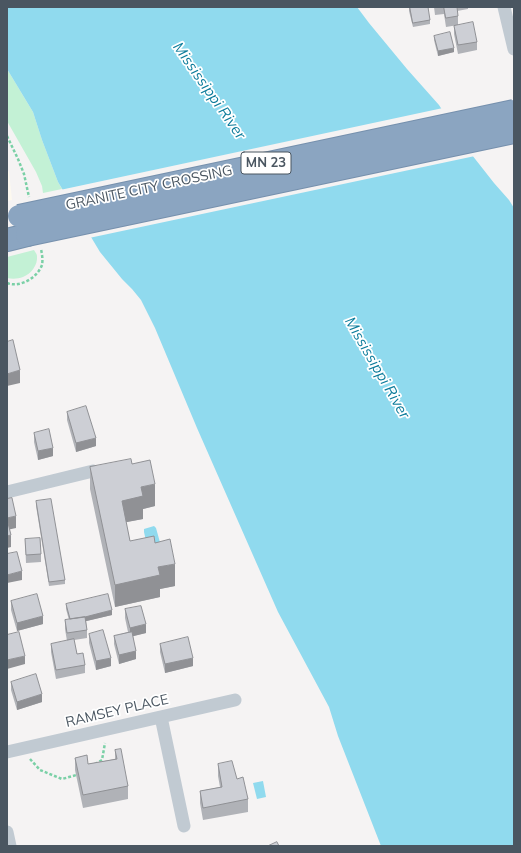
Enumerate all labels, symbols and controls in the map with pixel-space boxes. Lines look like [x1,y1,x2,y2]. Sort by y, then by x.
water label: Mississippi River [169,39,249,143]
road number: MN 23 [241,152,291,174]
street label: GRANITE CITY CROSSING [64,162,234,214]
water label: Mississippi River [341,314,413,422]
street label: RAMSEY PLACE [64,691,170,731]

